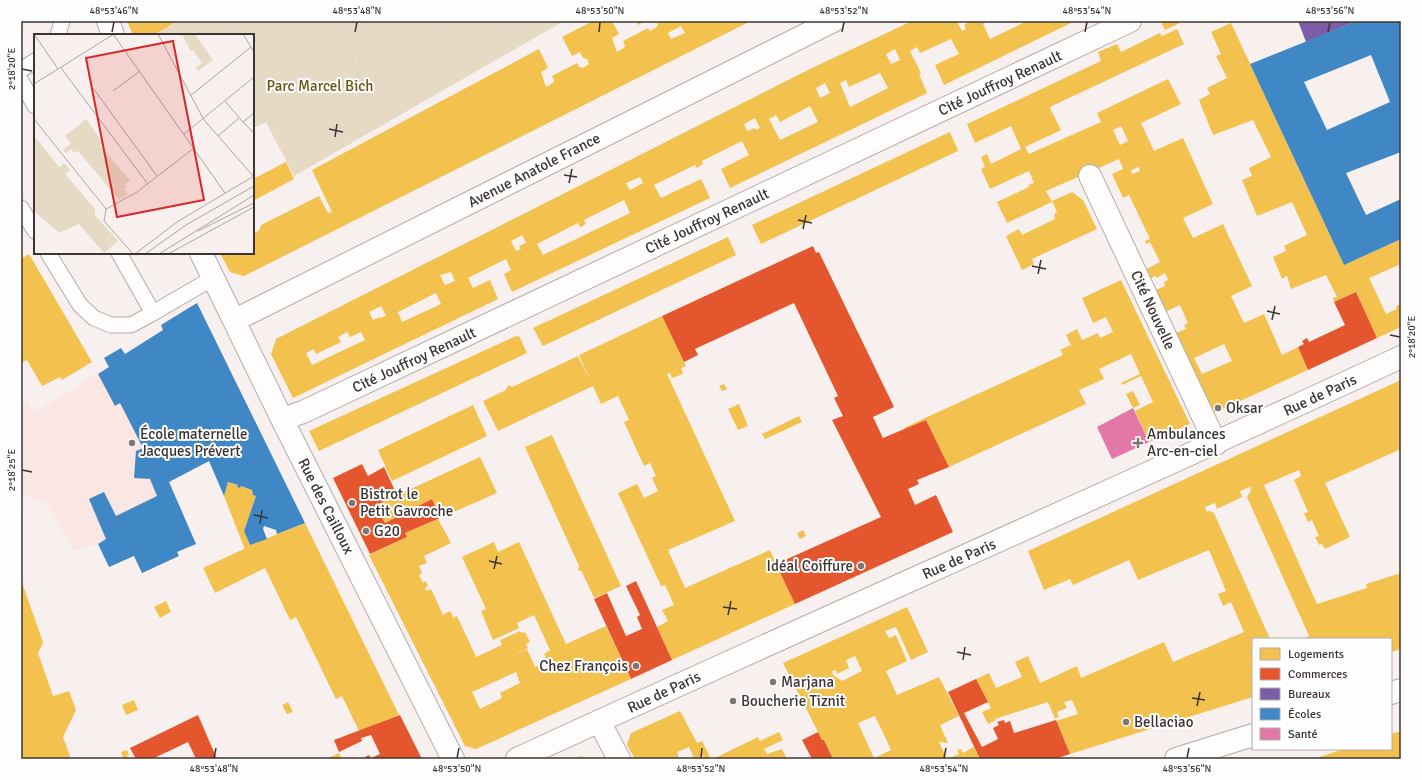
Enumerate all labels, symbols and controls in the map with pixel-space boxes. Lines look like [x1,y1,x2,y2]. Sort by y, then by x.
text: 48°53'46"N [90,5,138,17]
text: 48°53'48"N [333,5,381,17]
text: 48°53'50"N [576,5,624,17]
text: 48°53'52"N [820,5,868,17]
text: 48°53'54"N [1063,5,1111,17]
text: 48°53'56"N [1306,5,1354,17]
inset map [34,34,254,254]
street label: Cité Jouffroy Renault [935,46,1065,120]
text: 2°18'20"E [6,48,18,90]
park label: Parc Marcel Bich [267,77,373,95]
street label: Avenue Anatole France [465,129,603,211]
street label: Cité Jouffroy Renault [642,184,772,258]
street label: Cité Nouvelle [1127,268,1179,352]
text: 2°18'20"E [1406,316,1418,358]
street label: Cité Jouffroy Renault [349,323,479,397]
street label: Rue de Paris [1281,370,1360,420]
place label: Oksar [1226,399,1264,417]
marker: Oksar [1213,403,1223,413]
place label: École maternelle Jacques Prévert [140,424,247,460]
place label: Ambulances Arc-en-ciel [1147,425,1226,460]
marker: Ambulances Arc-en-ciel [1132,437,1144,449]
marker: École maternelle Jacques Prévert [127,438,137,448]
text: 2°18'25"E [6,449,18,491]
street label: Rue des Cailloux [294,455,358,557]
place label: Bistrot le Petit Gavroche [360,485,453,520]
marker: Bistrot le Petit Gavroche [347,498,357,508]
place label: G20 [374,522,400,540]
marker: G20 [361,526,371,536]
street label: Rue de Paris [919,535,999,583]
place label: Idéal Coiffure [767,557,853,575]
marker: Idéal Coiffure [856,561,866,571]
legend [1252,638,1392,750]
text: Logements [1288,647,1344,662]
place label: Chez François [539,657,628,675]
marker: Chez François [631,661,641,671]
street label: Rue de Paris [625,667,704,717]
text: Commerces [1288,667,1348,682]
place label: Marjana [781,673,834,691]
marker: Marjana [768,677,778,687]
text: Bureaux [1288,687,1331,702]
place label: Boucherie Tiznit [741,692,845,710]
marker: Boucherie Tiznit [728,696,738,706]
text: Écoles [1288,707,1321,722]
place label: Bellaciao [1134,713,1194,731]
marker: Bellaciao [1121,717,1131,727]
text: Santé [1288,727,1317,742]
text: 48°53'48"N [190,763,238,775]
text: 48°53'50"N [433,763,481,775]
text: 48°53'52"N [677,763,725,775]
text: 48°53'54"N [920,763,968,775]
text: 48°53'56"N [1163,763,1211,775]

